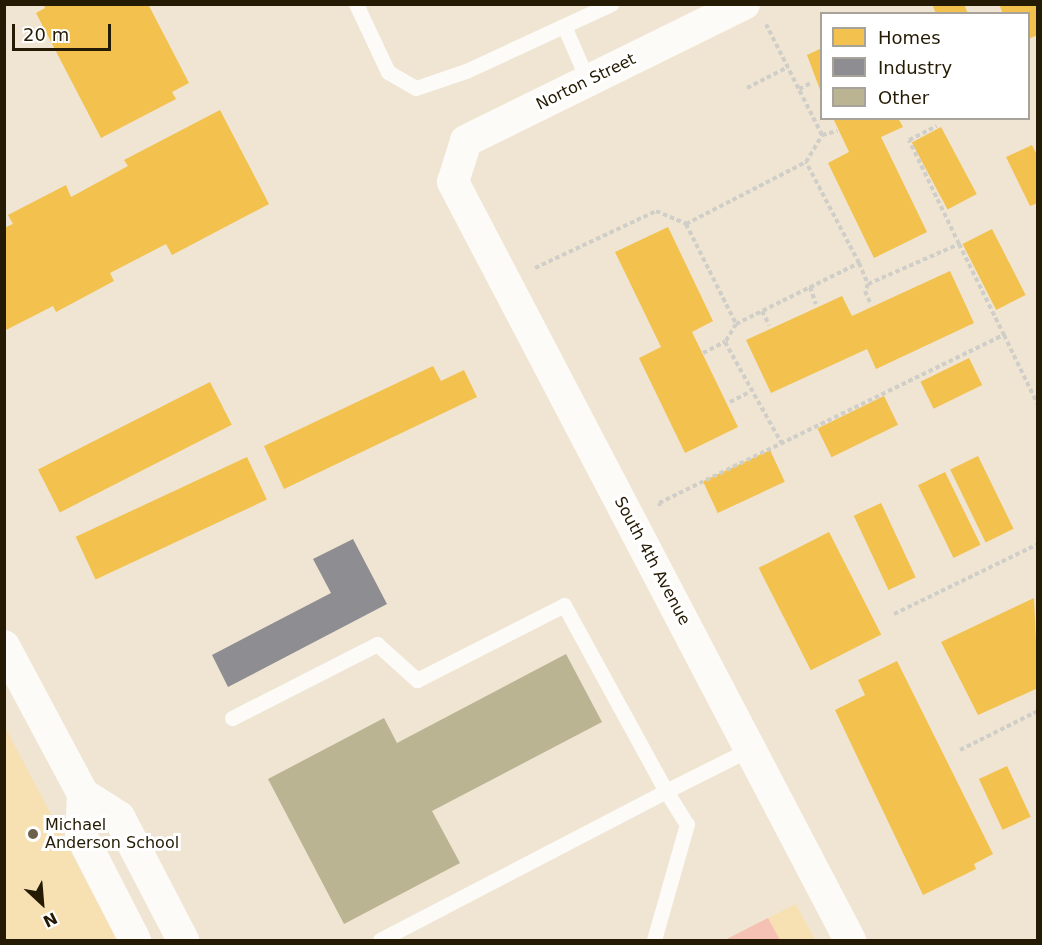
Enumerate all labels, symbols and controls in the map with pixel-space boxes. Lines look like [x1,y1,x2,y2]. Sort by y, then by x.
scale bar [15,12,114,50]
legend [820,12,1030,120]
text: 20 m [23,24,69,45]
text: Homes [878,27,941,48]
street label: Norton Street [533,50,639,114]
text: Industry [878,57,952,78]
text: Other [878,87,929,108]
street label: South 4th Avenue [610,493,694,629]
place label: Michael Anderson School [45,815,179,853]
marker: Michael Anderson School [26,827,40,841]
north arrow [12,873,72,933]
text: N [40,908,60,931]

